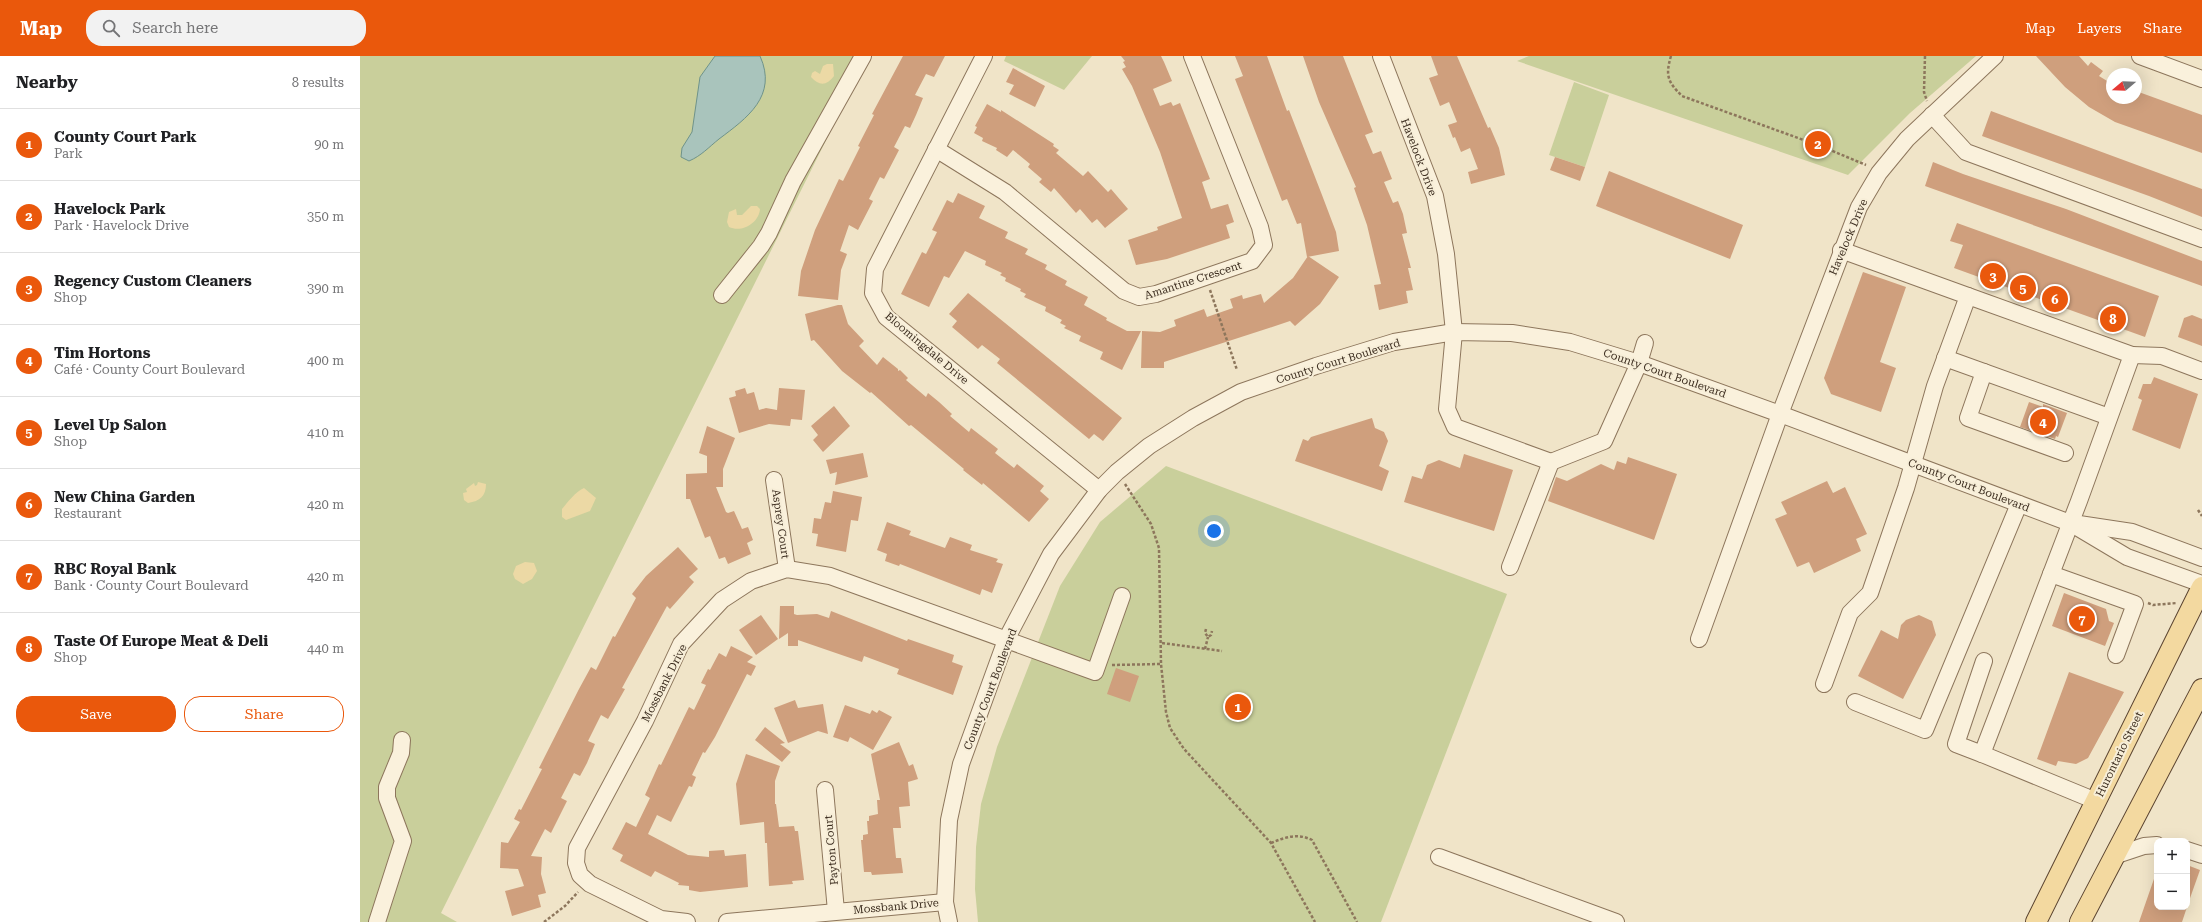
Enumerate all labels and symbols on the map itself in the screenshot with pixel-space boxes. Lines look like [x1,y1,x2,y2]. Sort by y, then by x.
north arrow [2106,68,2142,104]
street label: Havelock Drive [1398,117,1439,198]
pin: 2 [1805,129,1831,159]
street label: Havelock Drive [1827,197,1870,277]
street label: Amantine Crescent [1143,259,1243,302]
pin: 3 [1980,261,2006,291]
pin: 5 [2010,273,2036,303]
pin: 6 [2042,284,2068,314]
pin: 8 [2100,304,2126,334]
street label: Bloomingdale Drive [882,310,971,387]
street label: County Court Boulevard [1274,336,1402,387]
street label: County Court Boulevard [1602,346,1728,401]
pin: 4 [2030,407,2056,437]
street label: County Court Boulevard [1906,456,2031,515]
street label: Asprey Court [769,488,792,560]
your location [1204,521,1224,541]
pin: 7 [2069,604,2095,634]
street label: County Court Boulevard [961,627,1020,752]
street label: Mossbank Drive [639,642,690,724]
pin: 1 [1225,692,1251,722]
street label: Hurontario Street [2093,709,2146,799]
street label: Payton Court [822,814,841,886]
street label: Mossbank Drive [853,896,939,917]

